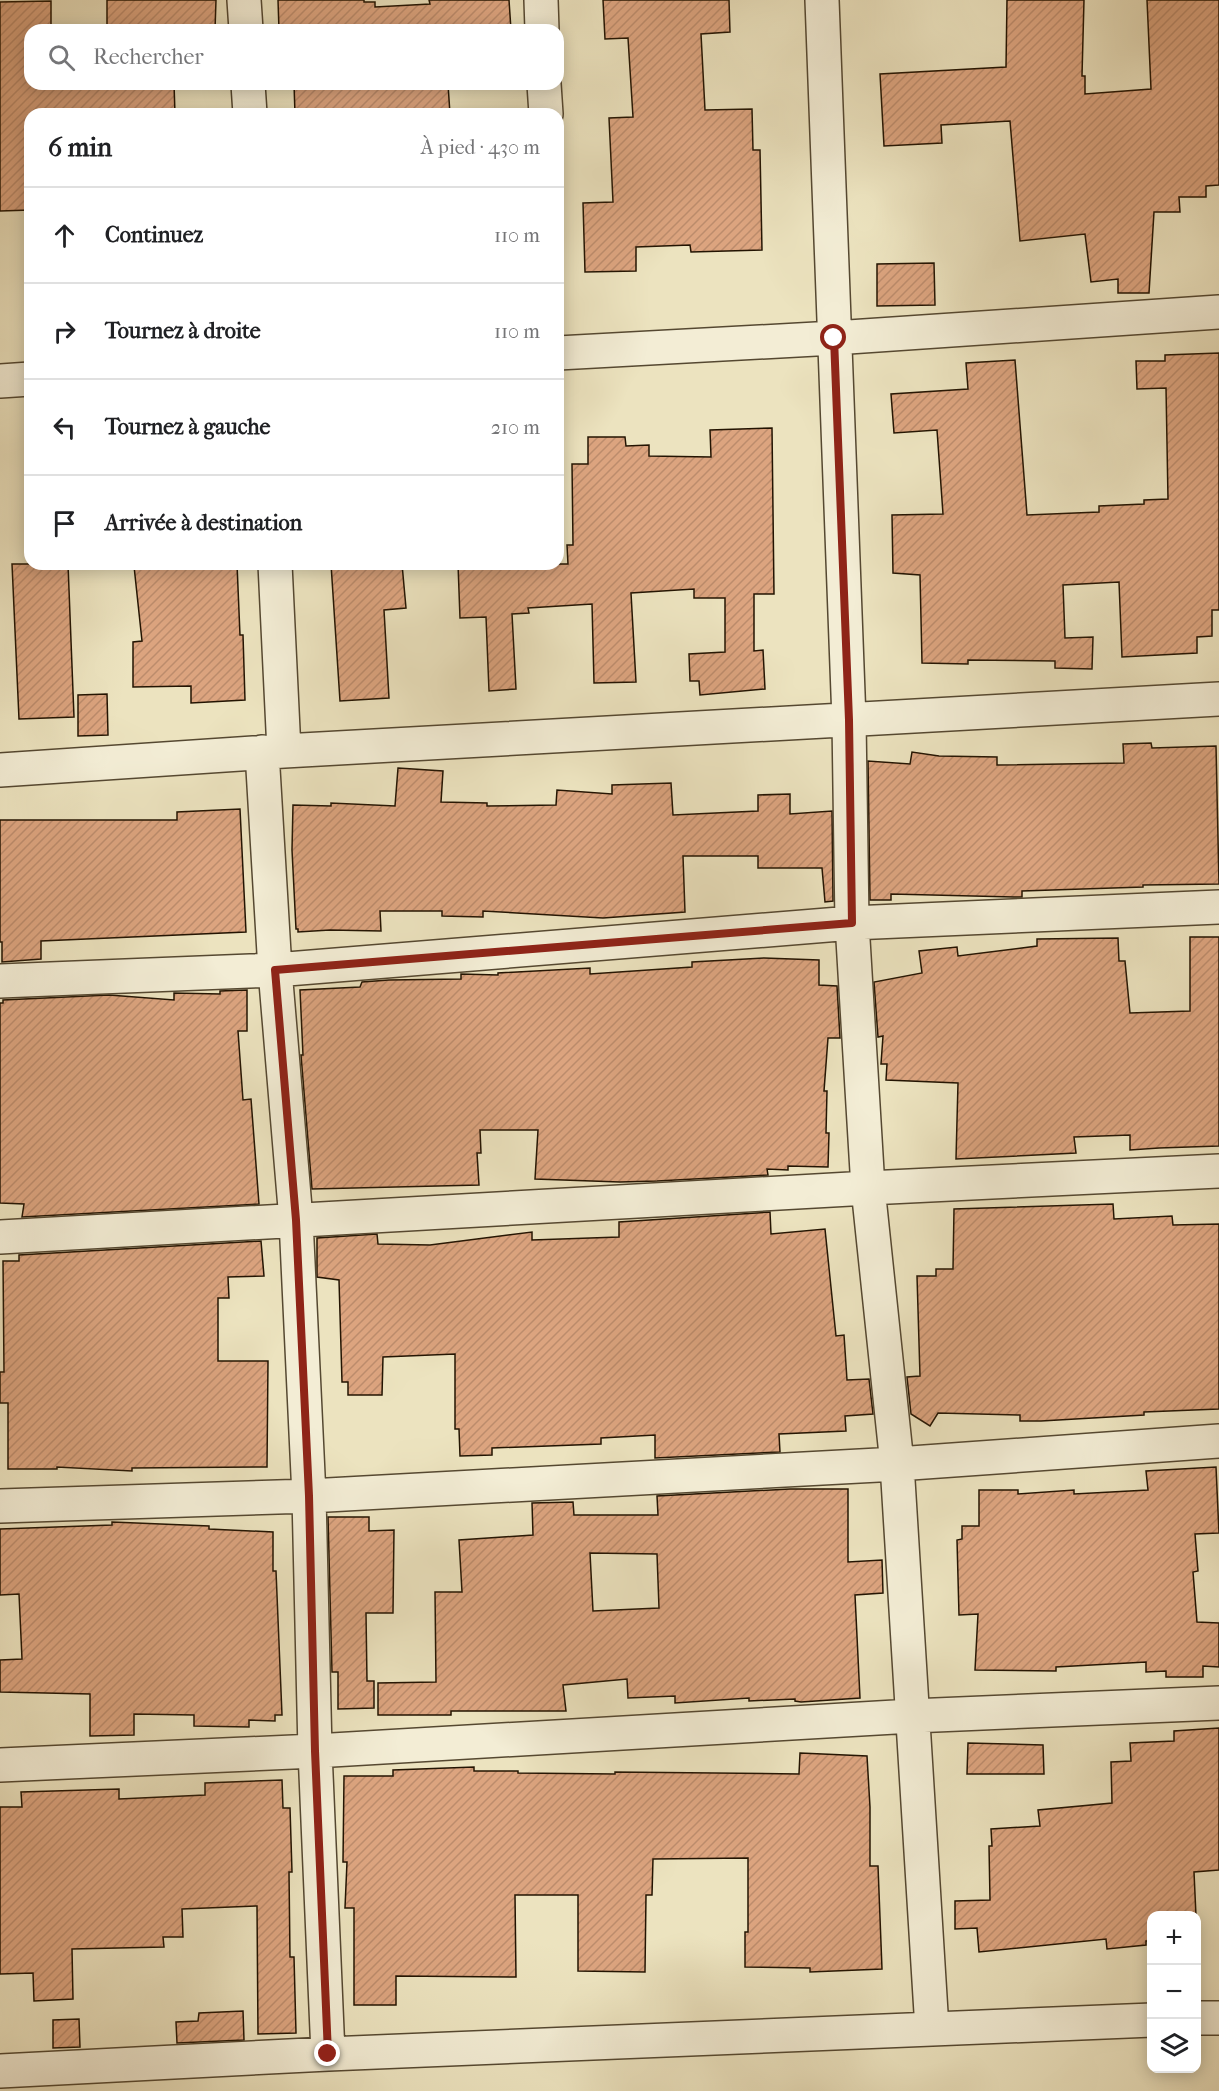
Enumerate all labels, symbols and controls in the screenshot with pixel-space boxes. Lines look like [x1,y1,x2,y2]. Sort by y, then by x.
search box [24,24,564,90]
icon: search [45,41,78,74]
text: Rechercher [93,44,204,70]
text: 6 min [48,132,112,163]
text: À pied · 430 m [421,136,540,159]
icon: ahead [48,219,81,252]
text: Continuez [105,222,203,248]
text: 110 m [494,224,540,247]
icon: right [48,315,81,348]
text: Tournez à droite [105,318,261,344]
text: 110 m [494,320,540,343]
route start [820,324,846,350]
icon: left [48,411,81,444]
text: Tournez à gauche [105,414,270,440]
text: 210 m [491,416,540,439]
icon: arrive [48,507,81,540]
text: Arrivée à destination [105,510,302,536]
map controls [1147,1911,1201,2073]
button: + [1147,1911,1201,1965]
button: − [1147,1965,1201,2019]
button: layers [1147,2019,1201,2073]
route end [314,2040,340,2066]

